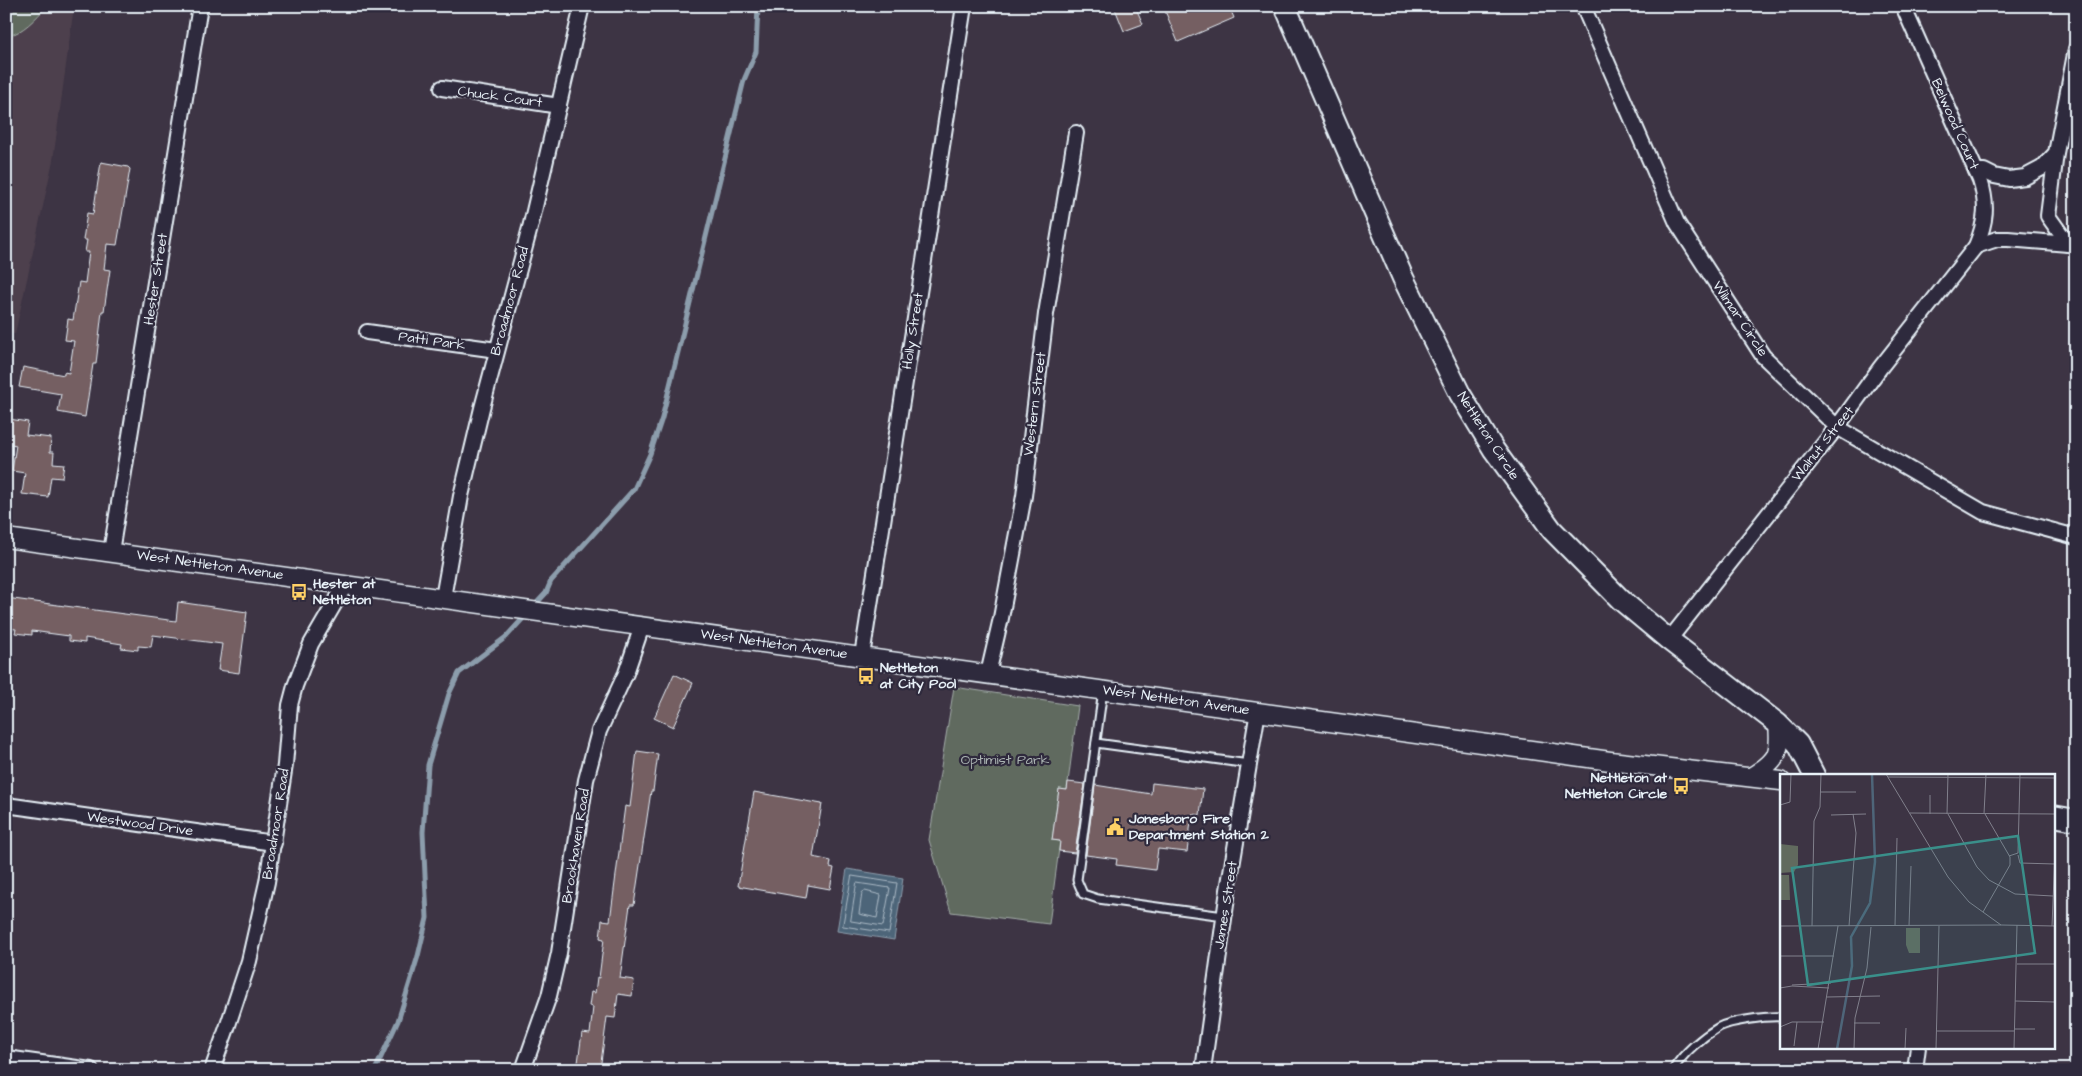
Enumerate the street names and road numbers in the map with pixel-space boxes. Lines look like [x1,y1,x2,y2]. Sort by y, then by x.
street label: Belwood Court [1926,75,1984,173]
street label: Chuck Court [456,81,544,113]
street label: Hester Street [139,231,173,326]
street label: Broadmoor Road [486,244,534,358]
street label: Wilmar Circle [1707,277,1773,361]
street label: Holly Street [897,291,929,371]
street label: Patti Park [397,326,467,356]
street label: Western Street [1019,351,1051,457]
street label: Nettleton Circle [1452,388,1524,485]
street label: Walnut Street [1787,402,1859,486]
street label: West Nettleton Avenue [135,545,285,585]
street label: West Nettleton Avenue [699,624,849,664]
street label: West Nettleton Avenue [1101,680,1251,720]
street label: Broadmoor Road [257,767,295,881]
street label: Brookhaven Road [557,787,595,905]
street label: Westwood Drive [86,807,195,841]
street label: James Street [1209,859,1243,950]

